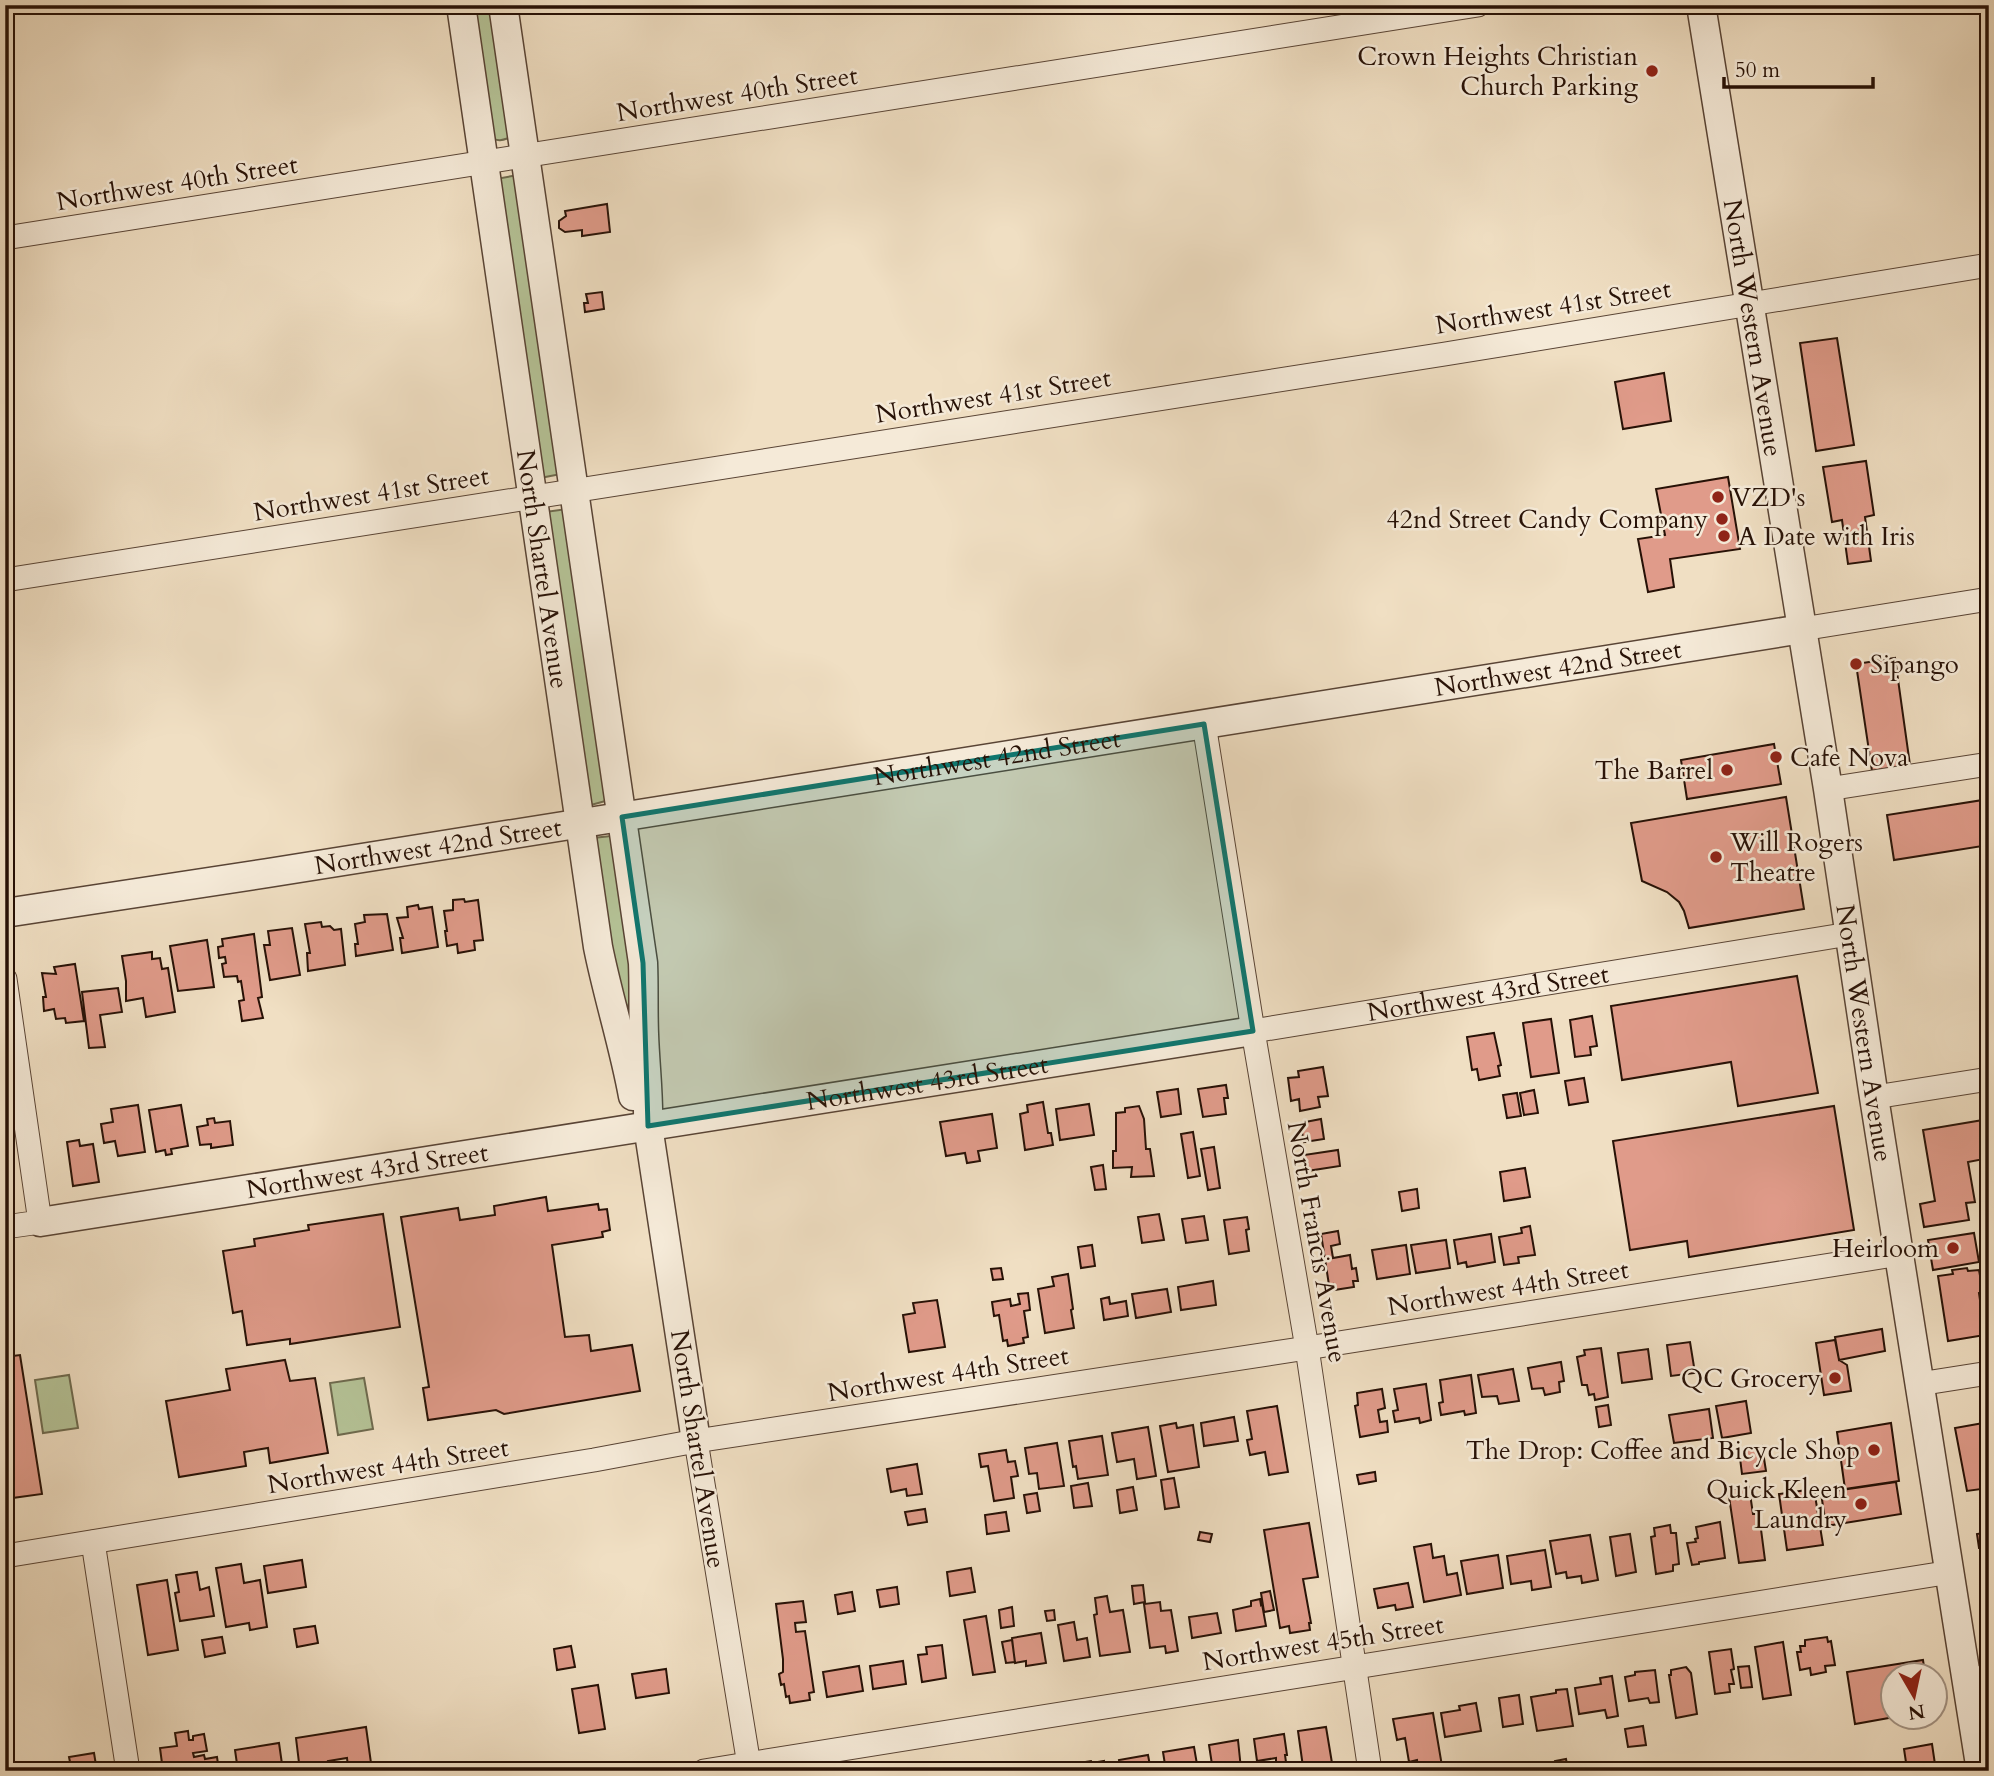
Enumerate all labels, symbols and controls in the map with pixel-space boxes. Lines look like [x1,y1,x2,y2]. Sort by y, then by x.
place label: Crown Heights Christian Church Parking [1357,39,1638,104]
scale bar [1724,46,1873,90]
text: 50 m [1735,56,1780,85]
street label: Northwest 40th Street [614,58,860,130]
marker: Crown Heights Christian Church Parking [1644,63,1660,79]
street label: Northwest 40th Street [54,147,300,219]
street label: North Western Avenue [1715,197,1791,459]
street label: Northwest 41st Street [1433,271,1673,343]
street label: Northwest 41st Street [873,360,1113,432]
street label: North Shartel Avenue [508,447,578,691]
street label: Northwest 41st Street [251,458,491,530]
place label: VZD's [1732,480,1805,515]
marker: VZD's [1710,489,1726,505]
place label: 42nd Street Candy Company [1386,502,1708,537]
marker: 42nd Street Candy Company [1714,511,1730,527]
place label: A Date with Iris [1738,519,1915,554]
marker: A Date with Iris [1716,528,1732,544]
street label: Northwest 42nd Street [1432,631,1684,705]
place label: Sipango [1870,647,1959,682]
marker: Sipango [1848,656,1864,672]
street label: Northwest 42nd Street [871,720,1123,794]
place label: Cafe Nova [1790,740,1908,775]
marker: Cafe Nova [1768,749,1784,765]
place label: The Barrel [1595,753,1713,788]
marker: The Barrel [1719,762,1735,778]
street label: Northwest 42nd Street [312,809,564,883]
place label: Will Rogers Theatre [1729,825,1863,890]
marker: Will Rogers Theatre [1708,849,1724,865]
street label: North Western Avenue [1828,902,1901,1164]
street label: Northwest 43rd Street [1365,956,1611,1030]
street label: Northwest 43rd Street [804,1046,1050,1119]
street label: North Francis Avenue [1279,1118,1355,1366]
street label: Northwest 43rd Street [244,1134,490,1207]
place label: Heirloom [1832,1231,1939,1266]
marker: Heirloom [1945,1240,1961,1256]
street label: Northwest 44th Street [1385,1252,1631,1324]
street label: North Shartel Avenue [662,1327,734,1571]
street label: Northwest 44th Street [825,1338,1071,1410]
place label: QC Grocery [1681,1361,1821,1396]
marker: QC Grocery [1827,1370,1843,1386]
street label: Northwest 44th Street [265,1430,511,1502]
place label: The Drop: Coffee and Bicycle Shop [1466,1433,1860,1468]
marker: The Drop: Coffee and Bicycle Shop [1866,1442,1882,1458]
place label: Quick Kleen Laundry [1706,1472,1847,1537]
marker: Quick Kleen Laundry [1853,1496,1869,1512]
street label: Northwest 45th Street [1200,1607,1446,1679]
north arrow [1878,1660,1948,1730]
text: N [1906,1698,1927,1726]

